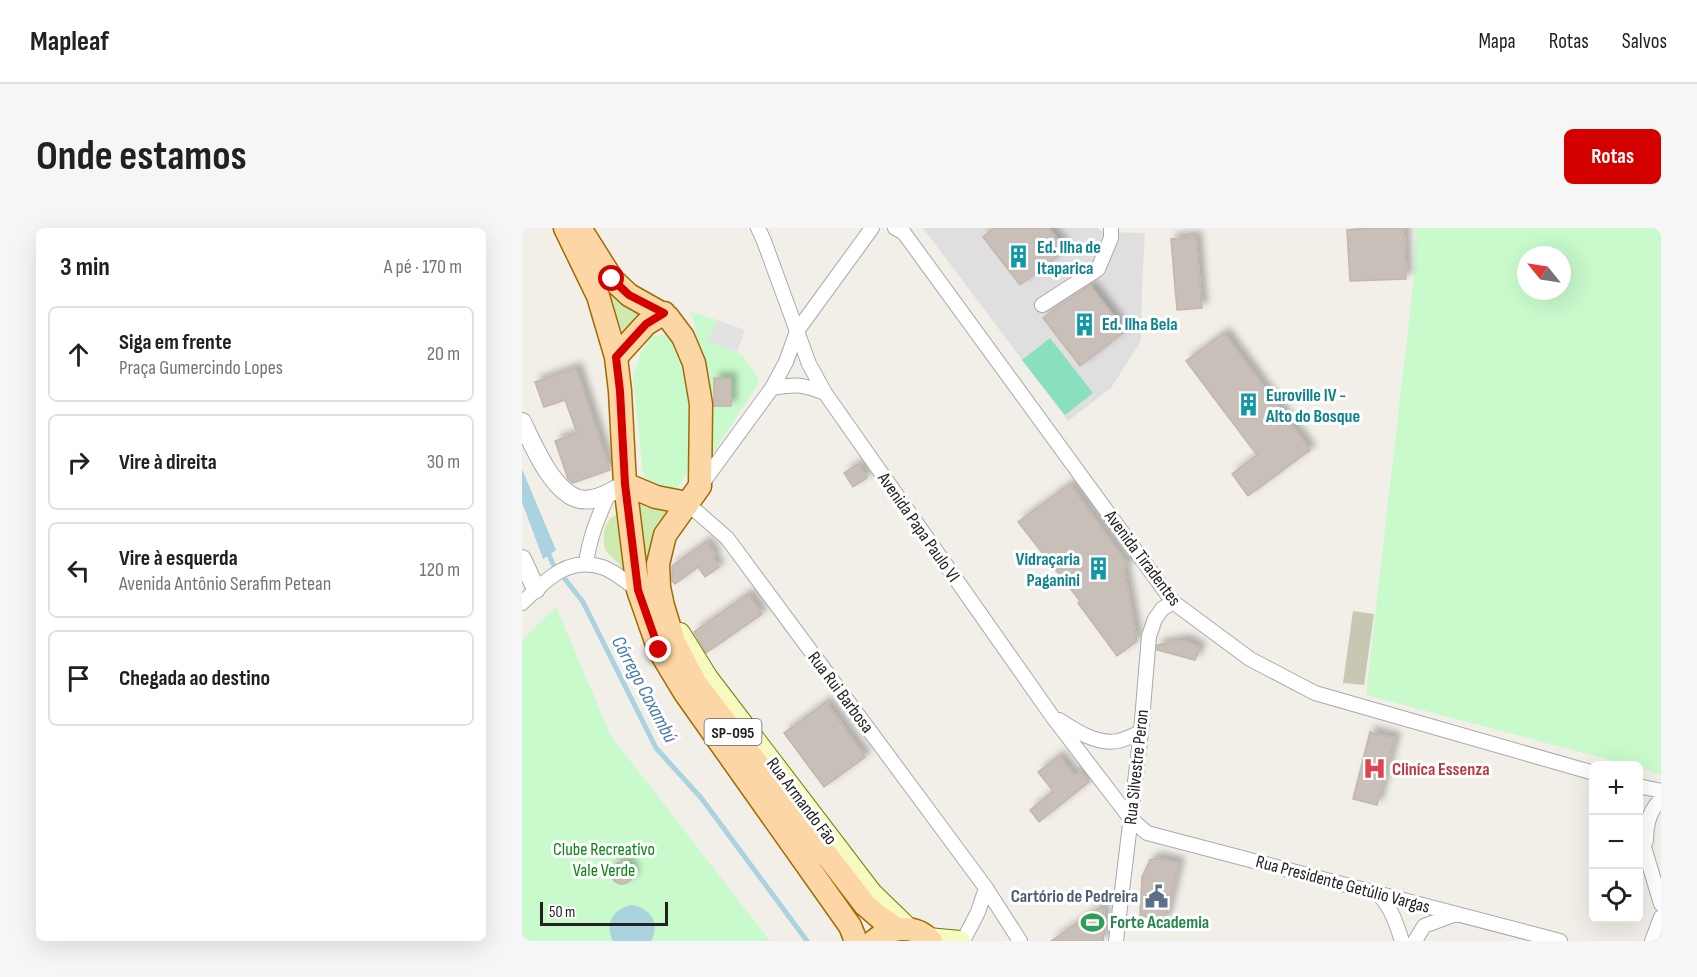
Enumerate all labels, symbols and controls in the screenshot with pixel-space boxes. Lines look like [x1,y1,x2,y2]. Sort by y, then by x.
text: Mapleaf [30,25,109,58]
text: Mapa [1478,29,1516,54]
text: Rotas [1549,29,1589,54]
text: Salvos [1622,29,1667,54]
button: Rotas [1564,129,1661,184]
text: Onde estamos [36,131,247,182]
place label: Ed. Ilha de Itaparica [1037,237,1101,279]
building icon: Ed. Ilha de Itaparica [1006,244,1032,270]
north arrow [1517,246,1571,300]
text: 3 min [60,252,110,283]
text: A pé · 170 m [384,255,462,279]
route start [598,265,624,291]
building icon: Ed. Ilha Bela [1071,311,1097,337]
place label: Ed. Ilha Bela [1102,314,1178,335]
text: Siga em frente [119,329,232,356]
icon: ahead [62,338,95,371]
text: 20 m [427,342,460,366]
text: Praça Gumercindo Lopes [119,356,283,380]
place label: Euroville IV - Alto do Bosque [1265,385,1360,427]
building icon: Euroville IV - Alto do Bosque [1235,392,1261,418]
icon: right [62,446,95,479]
text: Vire à direita [119,449,217,476]
text: 30 m [427,450,460,474]
street label: Avenida Papa Paulo VI [873,468,964,586]
street label: Avenida Tiradentes [1099,506,1185,610]
text: Vire à esquerda [119,545,238,572]
place label: Vidraçaria Paganini [1016,549,1080,591]
icon: left [62,554,95,587]
building icon: Vidraçaria Paganini [1085,556,1111,582]
text: 120 m [420,558,460,582]
text: Avenida Antônio Serafim Petean [119,572,331,596]
water label: Córrego Caxambú [606,632,683,747]
route end [645,636,671,662]
street label: Rua Rui Barbosa [803,648,878,737]
icon: arrive [62,662,95,695]
text: Chegada ao destino [119,665,270,692]
street label: Rua Silvestre Peron [1120,708,1153,826]
road number: SP-095 [704,719,762,745]
street label: Rua Armando Fão [762,754,841,849]
hospital icon: Cliníca Essenza [1361,756,1387,782]
place label: Cliníca Essenza [1392,759,1490,780]
map controls [1589,761,1643,923]
button: + [1589,761,1643,815]
button: − [1589,815,1643,869]
park label: Clube Recreativo Vale Verde [553,839,655,881]
street label: Rua Presidente Getúlio Vargas [1254,851,1432,918]
button: locate [1589,869,1643,923]
public building icon: Cartório de Pedreira [1143,883,1169,909]
place label: Cartório de Pedreira [1011,886,1138,907]
scale bar [540,899,668,926]
text: 50 m [549,903,575,922]
sports icon: Forte Academia [1079,909,1105,935]
place label: Forte Academia [1110,912,1209,933]

